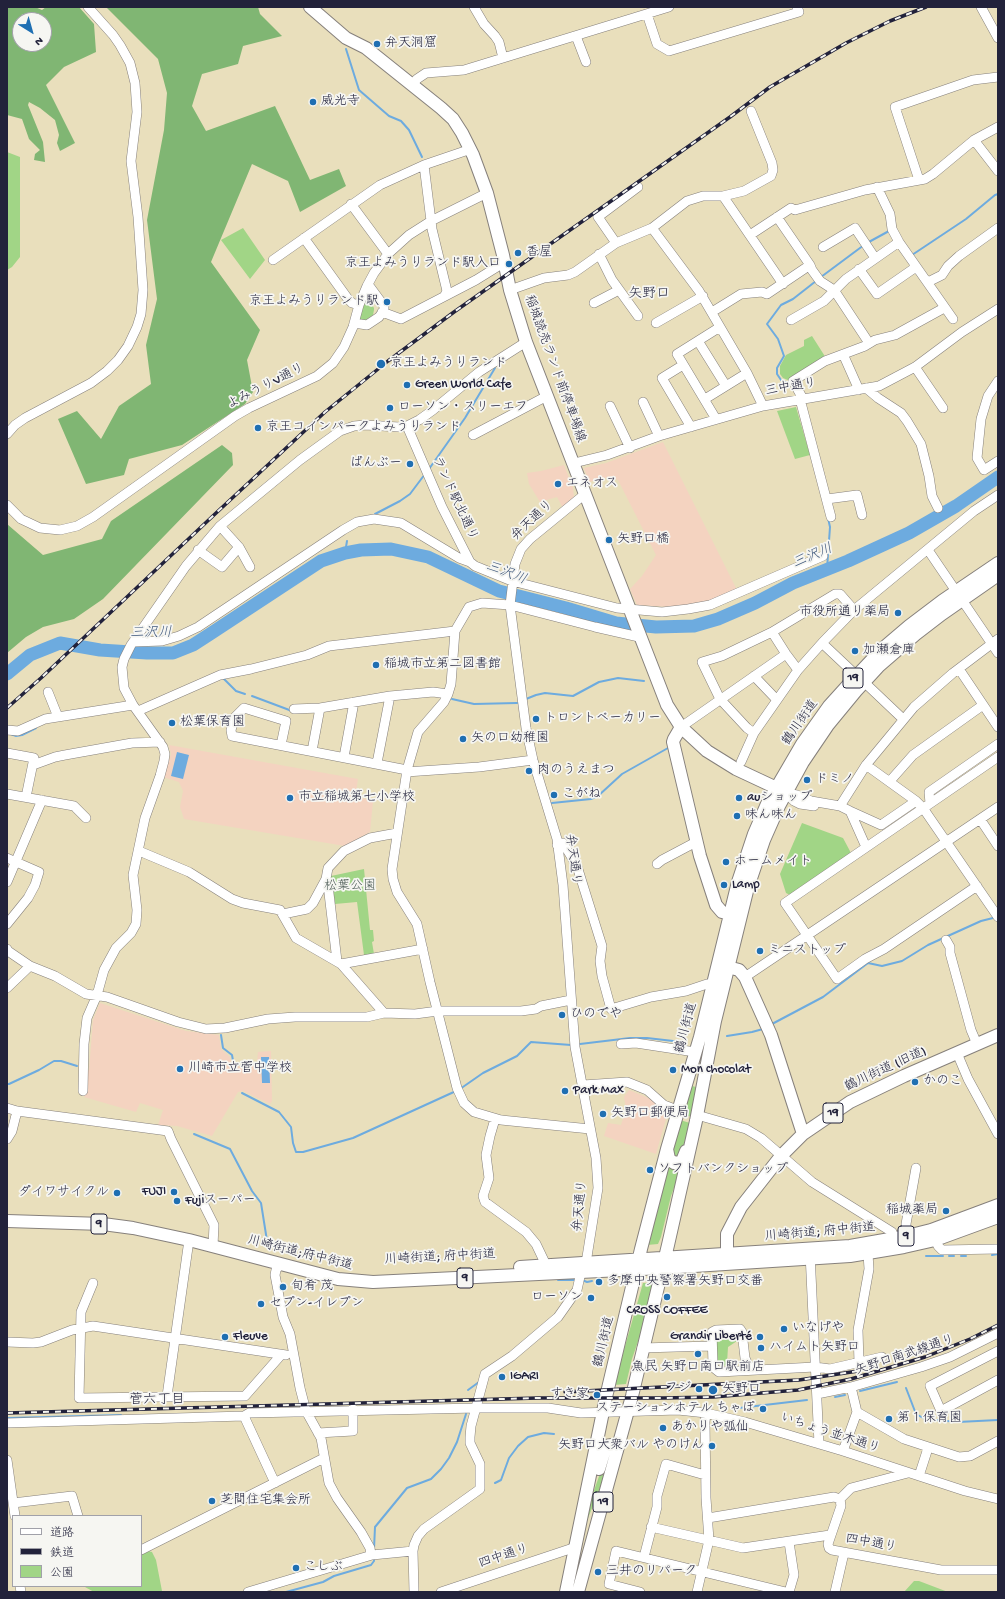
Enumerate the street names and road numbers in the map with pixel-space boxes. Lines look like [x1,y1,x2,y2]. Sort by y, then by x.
street label: 稲城読売ランド前停車場線 [520,293,588,445]
street label: よみうりV通り [224,361,308,413]
street label: 三中通り [764,376,818,400]
street label: ランド駅北通り [428,454,480,544]
street label: 弁天通り [509,498,557,544]
road number: 19 [843,668,863,688]
street label: 鶴川街道 [780,697,822,749]
street label: 弁天通り [561,833,583,887]
street label: 鶴川街道 [673,1001,701,1055]
street label: 鶴川街道 (旧道) [843,1044,929,1096]
road number: 19 [823,1103,843,1123]
street label: 弁天通り [571,1179,591,1233]
road number: 9 [91,1214,107,1234]
street label: 川崎街道; 府中街道 [764,1220,876,1246]
road number: 9 [898,1226,914,1246]
street label: 川崎街道;府中街道 [246,1233,354,1275]
street label: 川崎街道; 府中街道 [384,1247,496,1269]
road number: 9 [457,1268,473,1288]
street label: 鶴川街道 [592,1315,618,1369]
street label: 矢野口南武線通り [853,1333,957,1379]
street label: いちょう並木通り [778,1411,882,1457]
road number: 19 [593,1492,613,1512]
street label: 四中通り [844,1532,898,1556]
street label: 四中通り [477,1542,531,1572]

